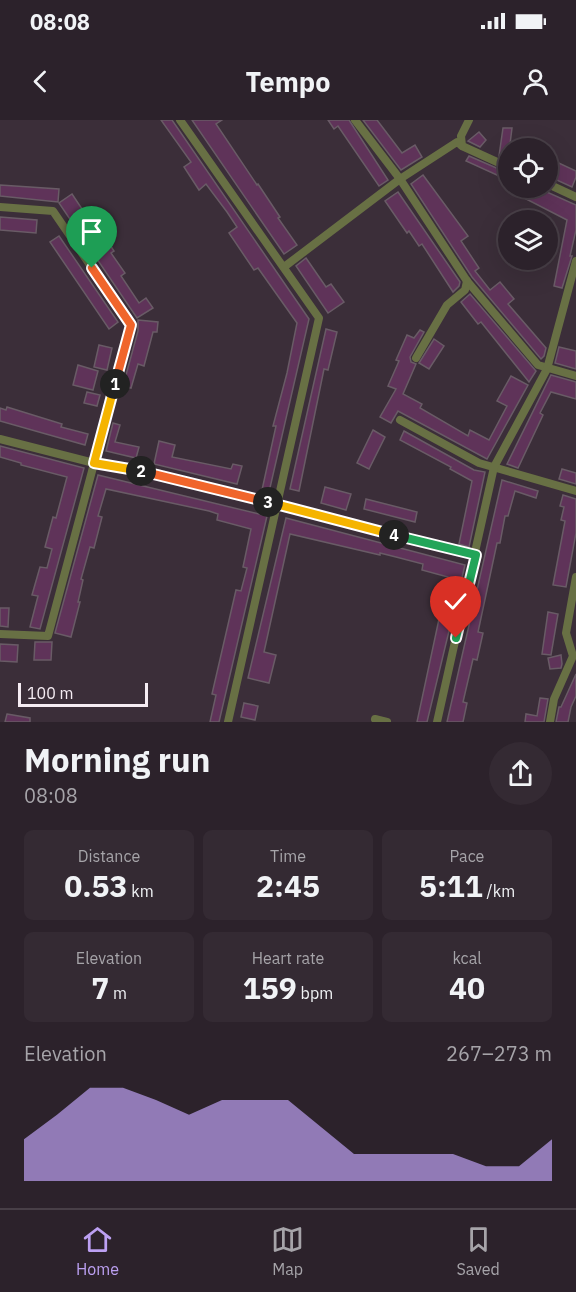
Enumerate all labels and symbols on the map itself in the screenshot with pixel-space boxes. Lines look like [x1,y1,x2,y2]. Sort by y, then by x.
pin [66,206,117,268]
pin: 1 [100,369,130,399]
pin: 2 [126,456,156,486]
pin: 3 [253,487,283,517]
pin: 4 [379,520,409,550]
pin [430,576,481,638]
scale bar [18,680,148,708]

